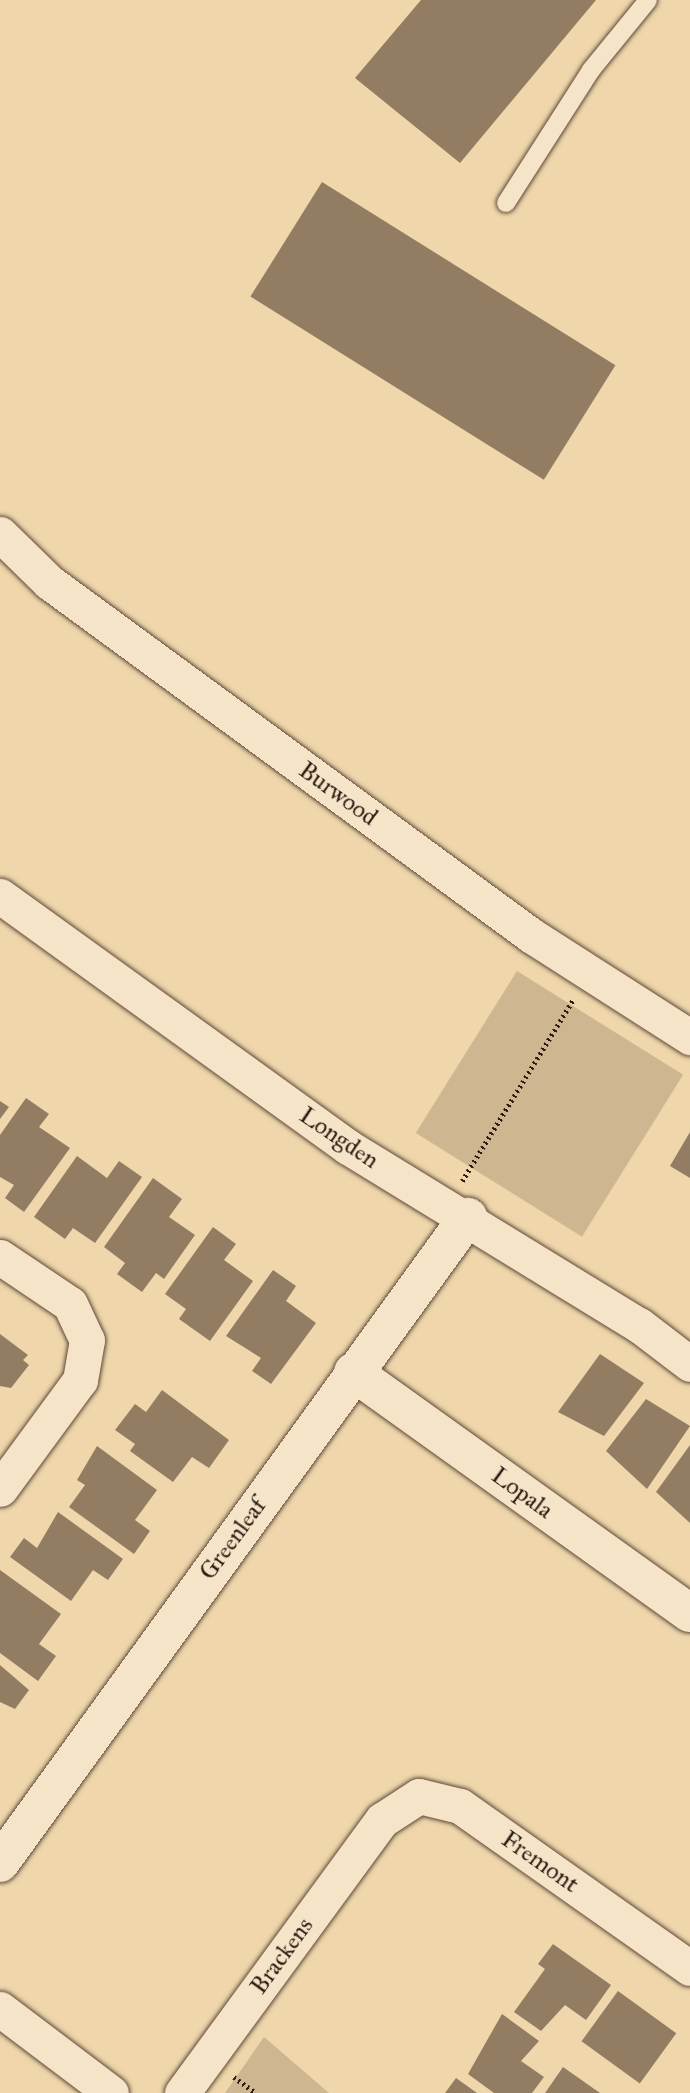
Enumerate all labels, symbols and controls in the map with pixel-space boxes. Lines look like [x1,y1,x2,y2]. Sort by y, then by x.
street label: Burwood [293,756,383,832]
street label: Longden [294,1101,384,1175]
street label: Lopala [486,1461,558,1525]
street label: Greenleaf [194,1493,272,1585]
street label: Fremont [496,1825,584,1899]
street label: Brackens [245,1912,319,2000]

